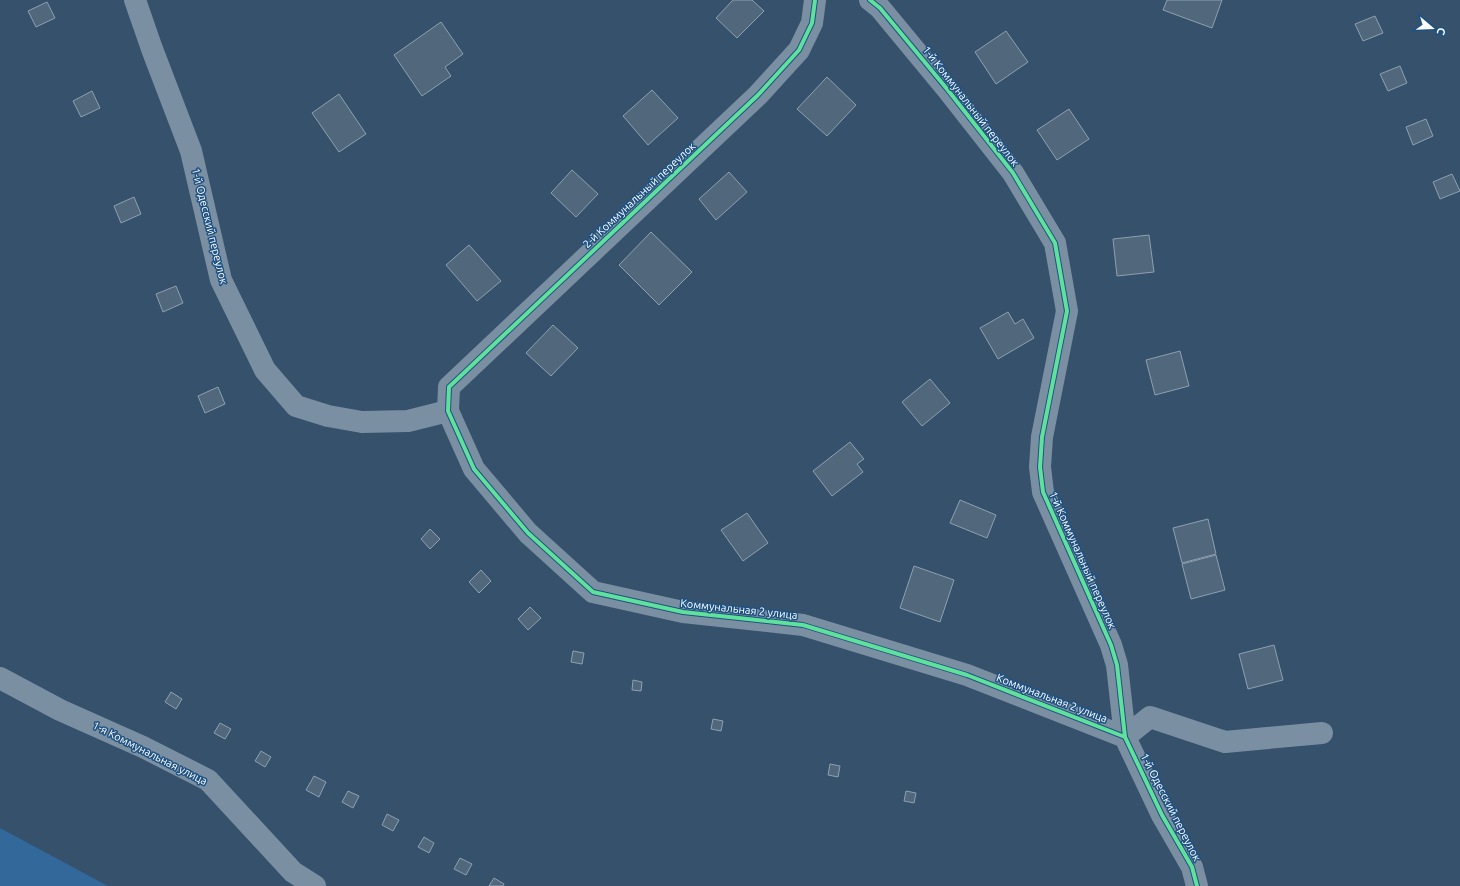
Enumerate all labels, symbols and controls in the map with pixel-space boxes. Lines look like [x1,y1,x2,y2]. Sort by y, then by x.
north arrow [1412,8,1452,48]
text: С [1435,26,1448,37]
street label: 1-й Коммунальный переулок [920,44,1022,169]
street label: 2-й Коммунальный переулок [580,140,698,250]
street label: 1-й Одесский переулок [190,167,230,286]
street label: 1-й Коммунальный переулок [1047,489,1119,631]
street label: Коммунальная 2 улица [680,597,798,621]
street label: Коммунальная 2 улица [995,671,1109,725]
street label: 1-я Коммунальная улица [91,719,209,787]
street label: 1-й Одесский переулок [1139,751,1204,863]

